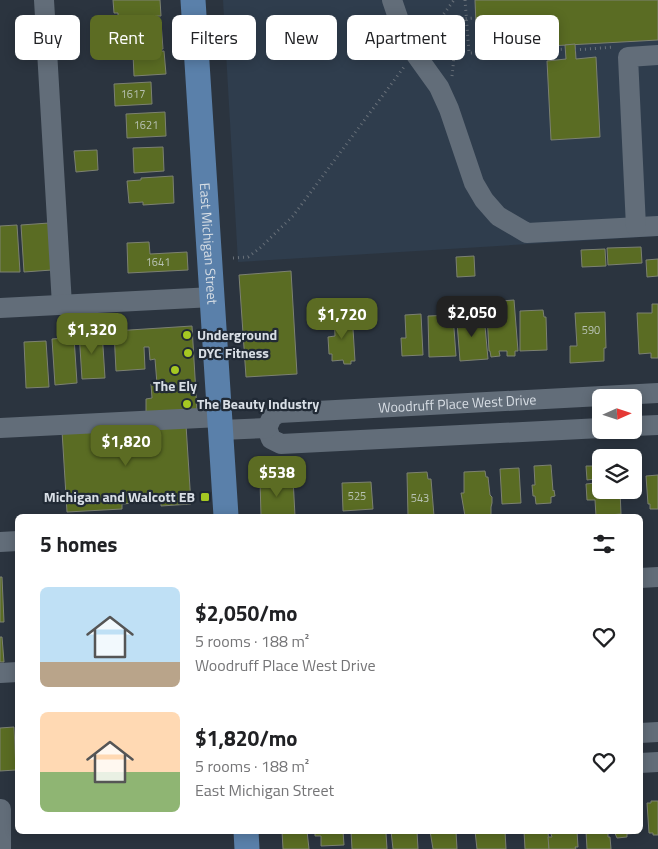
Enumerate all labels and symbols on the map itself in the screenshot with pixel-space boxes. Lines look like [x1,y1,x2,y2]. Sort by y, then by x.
house number: 1617 [121,86,145,102]
house number: 1621 [134,117,158,133]
street label: East Michigan Street [195,182,223,305]
house number: 1641 [146,254,170,270]
pin: $2,050 [431,296,513,338]
pin: $1,720 [301,298,383,340]
pin: $1,320 [51,312,133,355]
house number: 590 [582,322,600,338]
place label: Underground [197,324,277,345]
marker: Underground [181,329,193,341]
place label: DYC Fitness [198,342,269,363]
marker: DYC Fitness [182,347,194,359]
marker: The Ely [169,364,181,376]
place label: The Ely [153,375,197,396]
street label: Woodruff Place West Drive [378,388,537,418]
north arrow [592,389,642,439]
place label: The Beauty Industry [197,393,319,414]
marker: The Beauty Industry [181,398,193,410]
pin: $1,820 [85,424,167,467]
pin: $538 [247,456,307,498]
place label: Michigan and Walcott EB [44,486,195,507]
house number: 525 [348,488,366,504]
house number: 543 [411,490,429,506]
marker: Michigan and Walcott EB [199,491,211,503]

